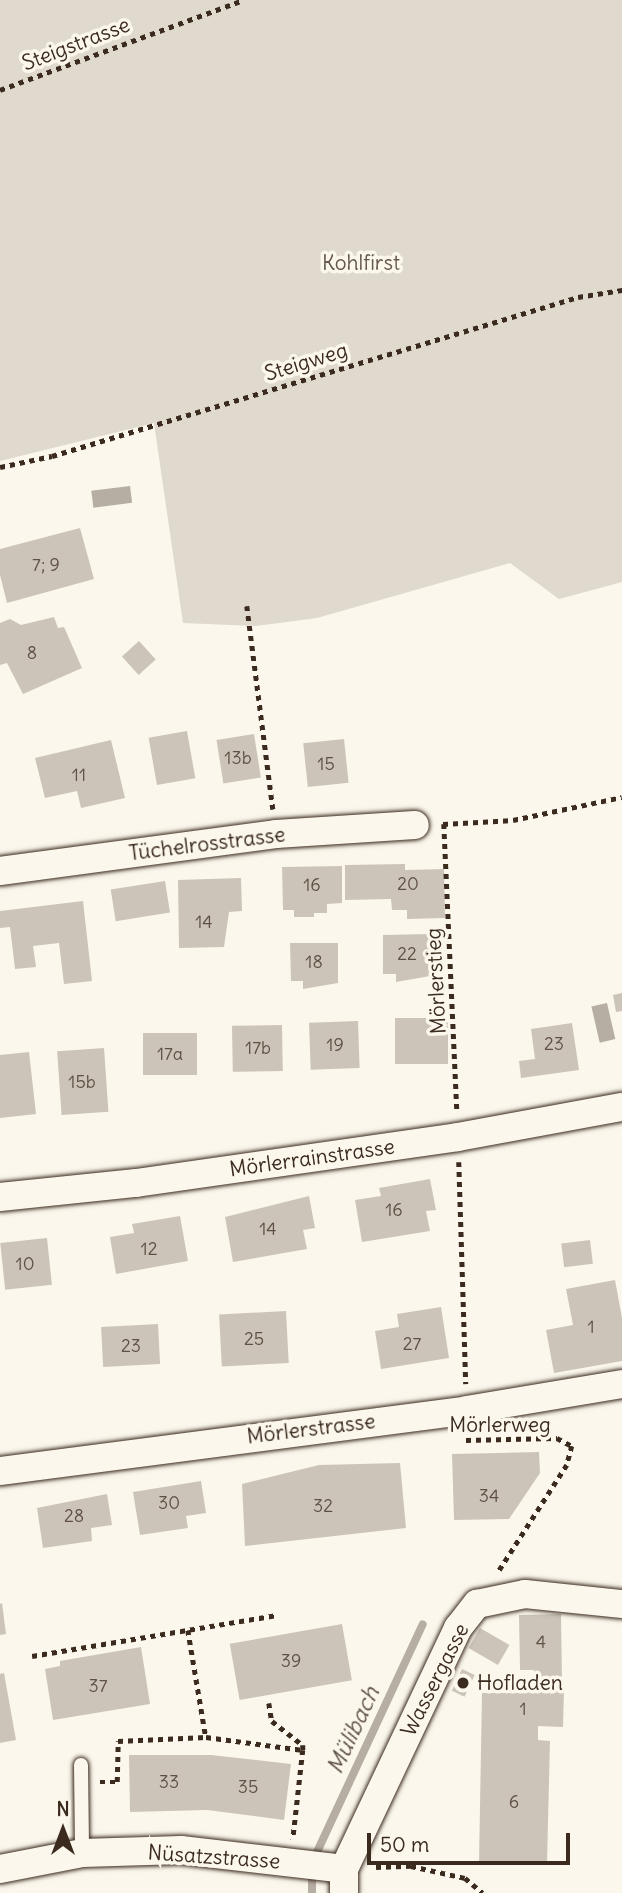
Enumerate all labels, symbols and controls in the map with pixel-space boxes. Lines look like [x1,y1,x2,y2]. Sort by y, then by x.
street label: Steigstrasse [19,12,133,76]
park label: Kohlfirst [322,250,400,276]
street label: Steigweg [261,337,351,387]
house number: 7; 9 [32,554,60,576]
house number: 8 [27,642,37,664]
house number: 13b [224,747,252,769]
house number: 15 [317,753,335,775]
house number: 11 [72,764,86,786]
street label: Tüchelrosstrasse [127,822,287,866]
house number: 20 [397,873,419,895]
house number: 16 [303,874,321,896]
house number: 14 [195,911,213,933]
street label: Mörlerstieg [421,927,451,1035]
house number: 22 [397,943,417,965]
house number: 18 [305,951,323,973]
house number: 23 [544,1033,564,1055]
house number: 19 [326,1034,344,1056]
house number: 17b [245,1037,271,1059]
house number: 17a [157,1043,183,1065]
house number: 15b [68,1071,96,1093]
street label: Mörlerrainstrasse [228,1134,396,1182]
house number: 16 [385,1199,403,1221]
house number: 14 [259,1218,277,1240]
house number: 12 [140,1238,158,1260]
house number: 10 [16,1253,34,1275]
house number: 1 [587,1316,595,1338]
house number: 25 [244,1328,264,1350]
house number: 27 [403,1333,421,1355]
house number: 23 [121,1335,141,1357]
street label: Mörlerstrasse [245,1409,377,1449]
street label: Mörlerweg [449,1412,551,1438]
house number: 34 [479,1485,499,1507]
house number: 30 [158,1492,180,1514]
house number: 32 [313,1495,333,1517]
house number: 28 [64,1505,84,1527]
street label: Wassergasse [396,1619,474,1741]
house number: 4 [536,1631,546,1653]
house number: 39 [281,1650,301,1672]
place label: Hofladen [477,1670,563,1696]
house number: 37 [88,1675,108,1697]
marker: Hofladen [455,1675,471,1691]
water label: Mülibach [321,1682,385,1778]
house number: 1 [519,1698,527,1720]
house number: 33 [159,1771,179,1793]
house number: 35 [238,1776,258,1798]
house number: 6 [509,1791,519,1813]
north arrow [28,1795,98,1865]
text: N [56,1797,70,1821]
scale bar [370,1820,573,1864]
text: 50 m [380,1831,429,1858]
street label: Nüsatzstrasse [147,1840,281,1874]

